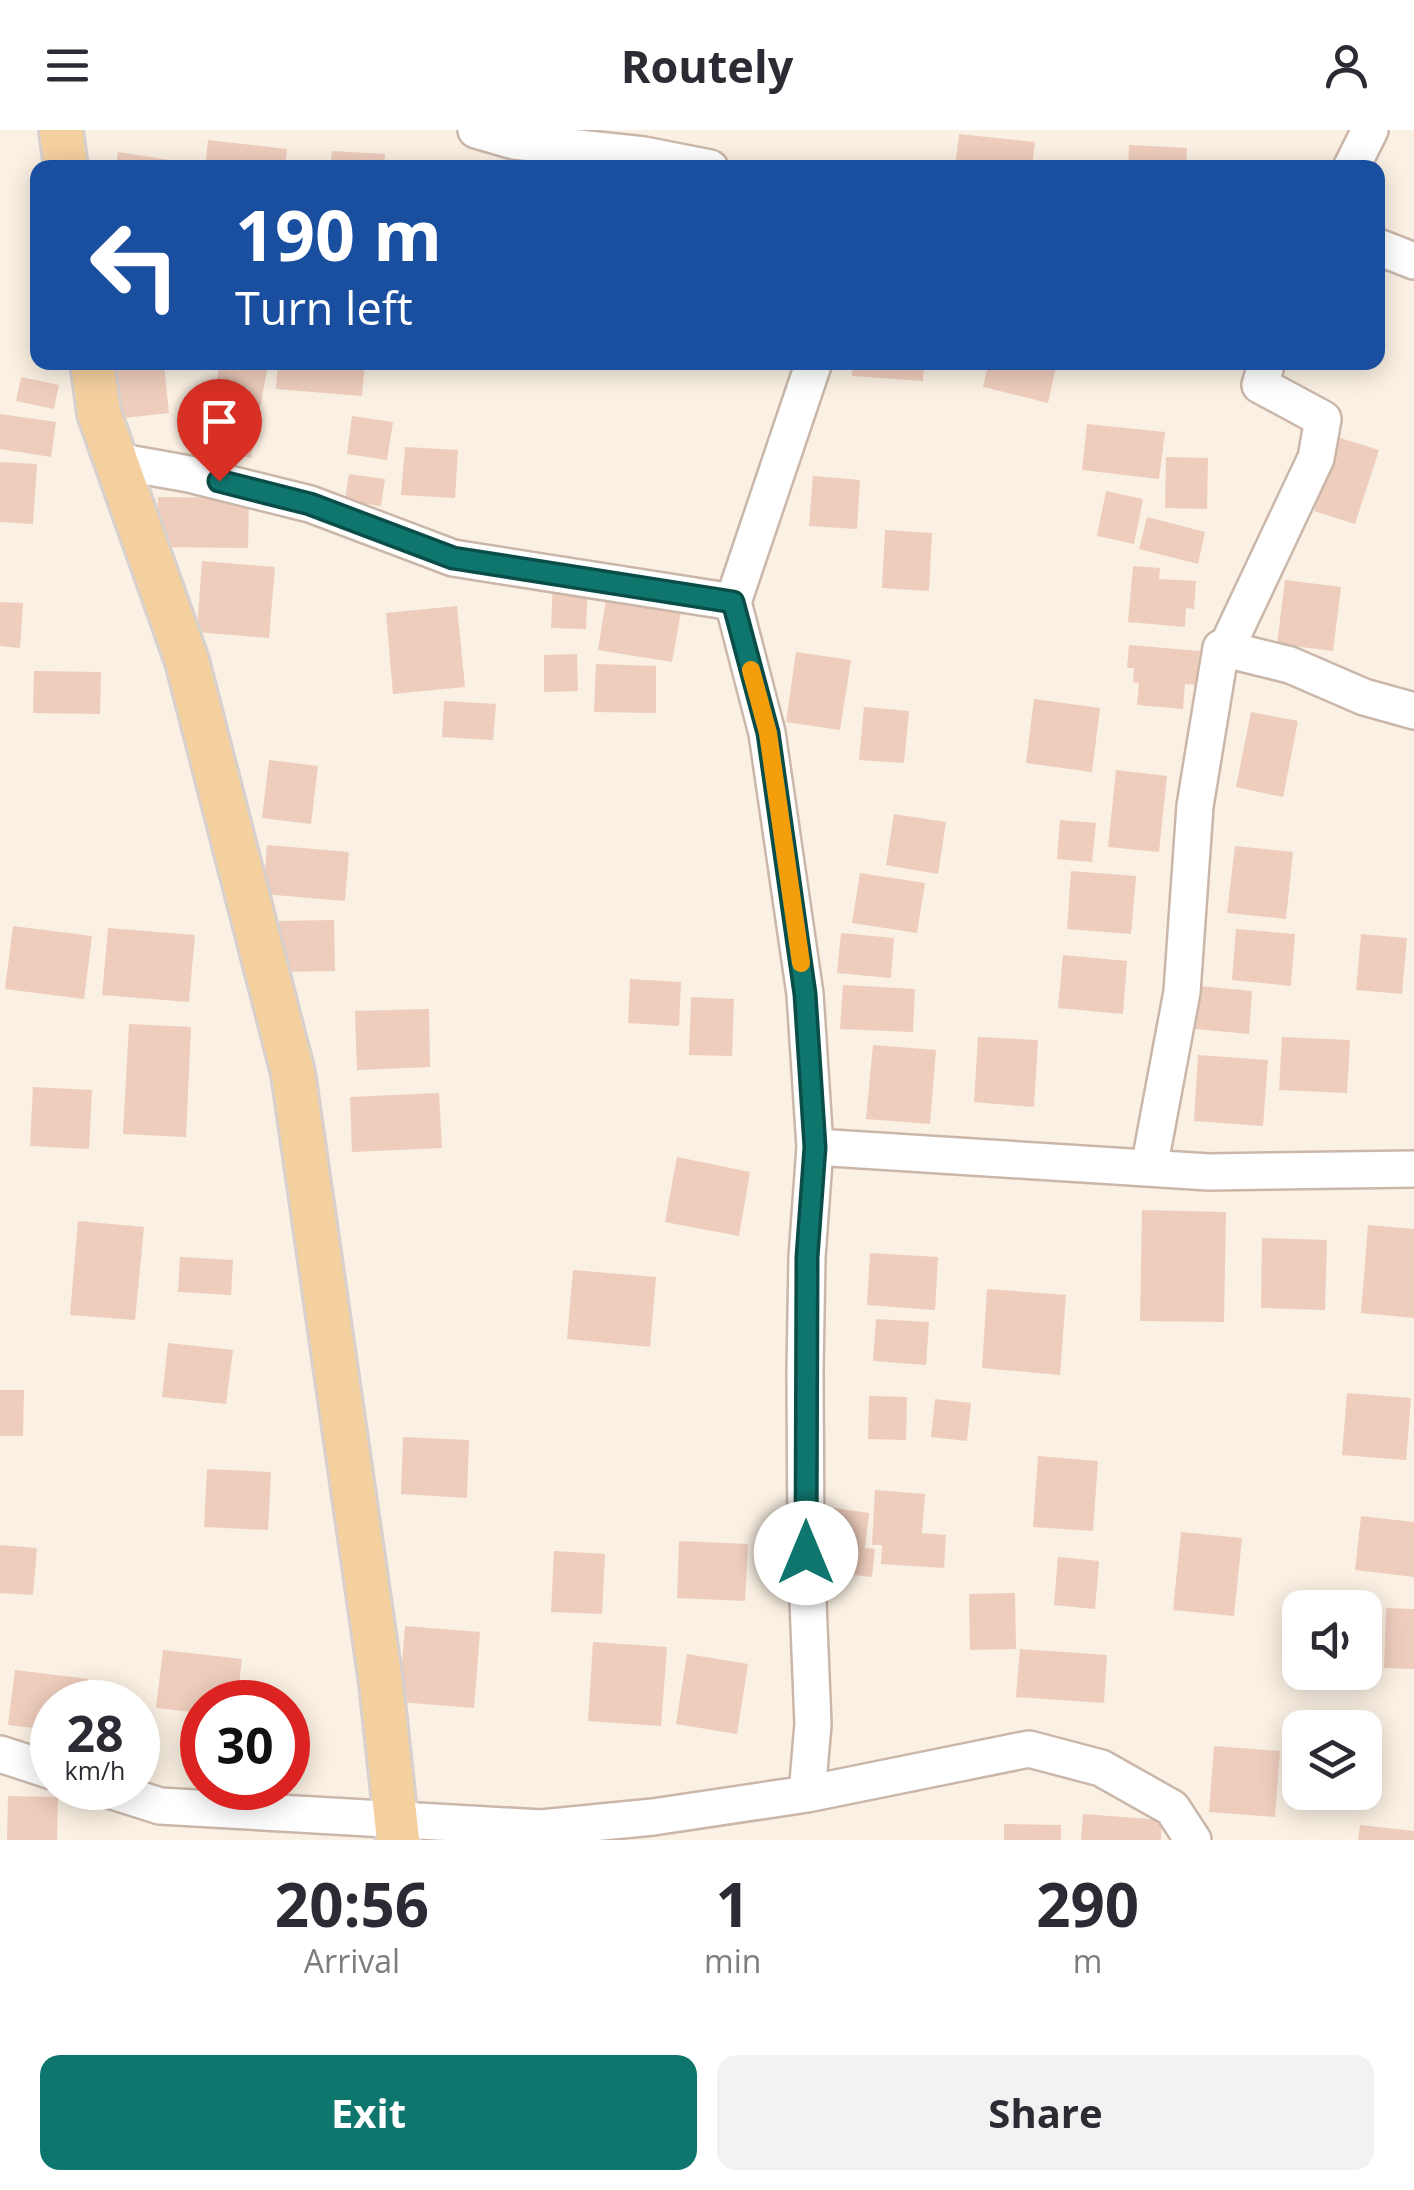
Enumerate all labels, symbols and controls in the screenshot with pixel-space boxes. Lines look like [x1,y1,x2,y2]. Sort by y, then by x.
text: Routely [621,35,793,96]
icon: menu [40,38,95,93]
icon: person [1319,38,1374,93]
text: 190 m [235,186,442,282]
icon: left [70,200,200,330]
text: Turn left [235,277,413,338]
pin [177,379,262,482]
icon: arrive [192,394,247,449]
position arrow [754,1501,858,1605]
map controls [1282,1590,1382,1810]
button: sound [1282,1590,1382,1690]
speed limit sign: 30 [180,1680,310,1810]
text: 28 [66,1699,124,1767]
button: layers [1282,1710,1382,1810]
text: km/h [65,1753,125,1787]
text: 20:56 [275,1863,429,1945]
text: 1 [716,1863,750,1945]
text: 290 [1036,1863,1139,1945]
text: Arrival [304,1939,400,1982]
text: min [704,1939,761,1982]
text: m [1073,1939,1102,1982]
button: Exit [40,2055,697,2170]
button: Share [717,2055,1374,2170]

